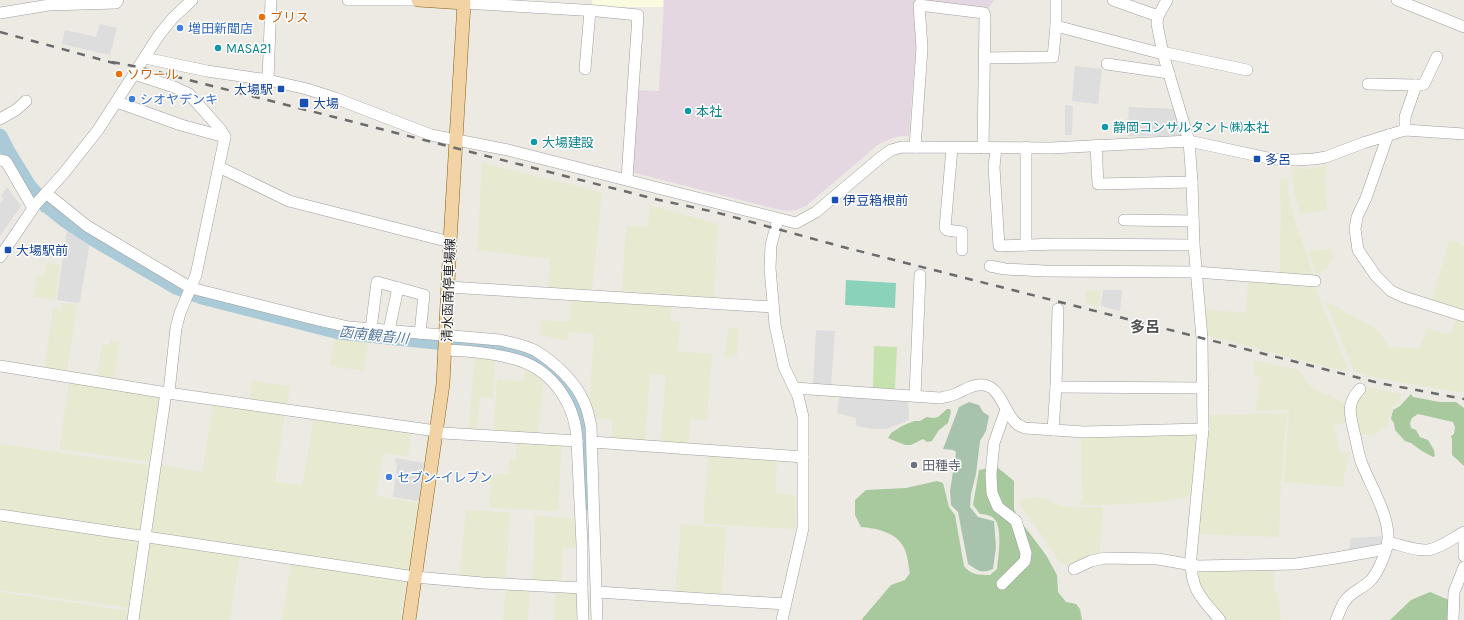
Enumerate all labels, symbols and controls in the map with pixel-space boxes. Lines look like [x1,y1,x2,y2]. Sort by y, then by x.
place label: ブリス [270,10,309,25]
marker: ブリス [257,12,267,22]
place label: 増田新聞店 [188,21,253,36]
marker: 増田新聞店 [175,23,185,33]
place label: MASA21 [226,41,272,56]
marker: MASA21 [213,43,223,53]
place label: ソワール [127,67,179,82]
marker: ソワール [114,69,124,79]
place label: 大場駅 [234,82,273,97]
marker: 大場駅 [276,84,286,94]
place label: シオヤデンキ [140,92,218,107]
marker: シオヤデンキ [127,94,137,104]
place label: 大場 [313,96,339,111]
marker: 大場 [298,97,310,109]
place label: 本社 [696,104,722,119]
marker: 本社 [683,106,693,116]
place label: 静岡コンサルタント㈱本社 [1113,120,1269,135]
marker: 静岡コンサルタント㈱本社 [1100,122,1110,132]
place label: 大場建設 [542,135,594,150]
marker: 大場建設 [529,137,539,147]
place label: 多呂 [1265,152,1291,167]
marker: 多呂 [1252,154,1262,164]
place label: 伊豆箱根前 [843,193,908,208]
marker: 伊豆箱根前 [830,195,840,205]
street label: 清水函南停車場線 [439,238,458,342]
place label: 大場駅前 [16,243,68,258]
marker: 大場駅前 [3,245,13,255]
district label: 多呂 [1130,318,1160,336]
water label: 函南観音川 [338,323,412,348]
place label: 田種寺 [922,458,961,473]
marker: 田種寺 [909,460,919,470]
place label: セブン-イレブン [397,470,493,485]
marker: セブン-イレブン [384,472,394,482]

